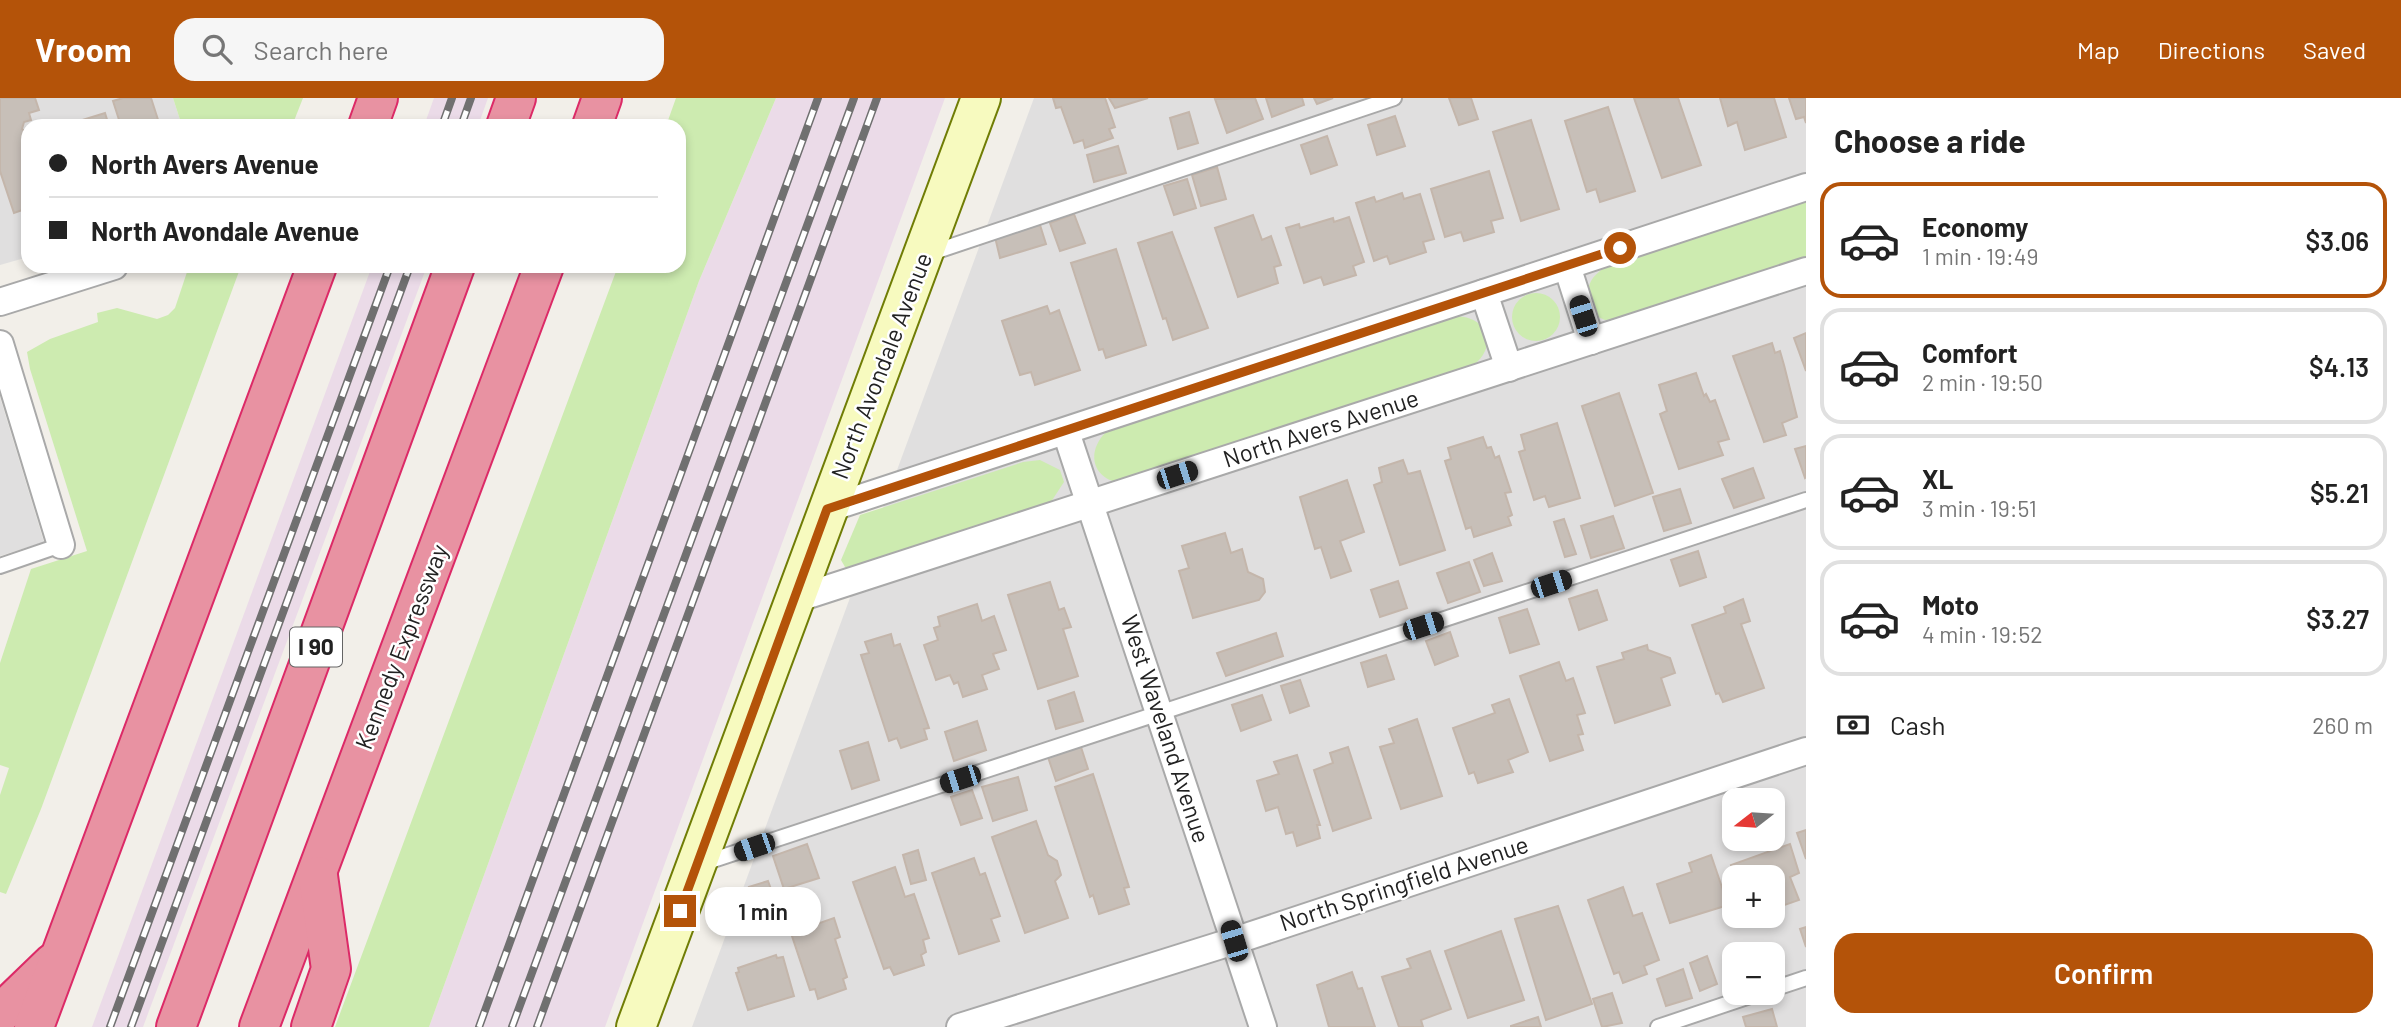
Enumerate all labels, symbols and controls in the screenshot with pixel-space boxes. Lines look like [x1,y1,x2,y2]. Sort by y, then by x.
search box [174,18,664,81]
text: Vroom [35,29,132,69]
icon: search [198,30,236,68]
text: Search here [254,34,389,65]
text: Map [2077,35,2120,64]
text: Directions [2158,35,2265,64]
text: Saved [2303,35,2366,64]
text: Choose a ride [1834,121,2026,159]
text: North Avers Avenue [91,148,319,179]
icon: car [1838,209,1901,272]
text: Economy [1922,211,2028,242]
text: North Avondale Avenue [91,215,359,246]
text: $3.06 [2306,225,2369,256]
route start [1604,232,1636,264]
text: 1 min · 19:49 [1922,242,2038,270]
street label: North Avondale Avenue [824,248,937,483]
car [1567,293,1600,339]
icon: car [1838,335,1901,398]
text: Comfort [1922,337,2018,368]
text: $4.13 [2309,351,2369,382]
text: 2 min · 19:50 [1922,368,2043,396]
street label: North Avers Avenue [1219,382,1422,473]
car [1154,459,1201,491]
icon: car [1838,461,1901,524]
text: XL [1922,463,1953,494]
text: $5.21 [2310,477,2369,508]
text: 3 min · 19:51 [1922,494,2037,522]
street label: Kennedy Expressway [348,540,453,753]
car [1528,568,1575,600]
icon: car [1838,587,1901,650]
text: Moto [1922,589,1979,620]
text: $3.27 [2306,603,2369,634]
car [1400,610,1447,642]
street label: West Waveland Avenue [1116,611,1217,846]
text: 4 min · 19:52 [1922,620,2043,648]
road number: I 90 [290,628,342,666]
icon: cash [1834,706,1872,744]
text: Cash [1890,709,1945,740]
text: 260 m [2312,711,2373,739]
car [937,763,984,795]
north arrow [1722,788,1785,850]
map controls [1722,788,1785,1005]
street label: North Springfield Avenue [1275,829,1532,937]
car [731,830,778,864]
button: + [1722,865,1785,928]
callout: 1 min [704,886,820,936]
route end [664,895,696,927]
text: 1 min [738,897,788,925]
car [1218,918,1251,964]
button: Confirm [1834,933,2373,1013]
button: − [1722,942,1785,1005]

